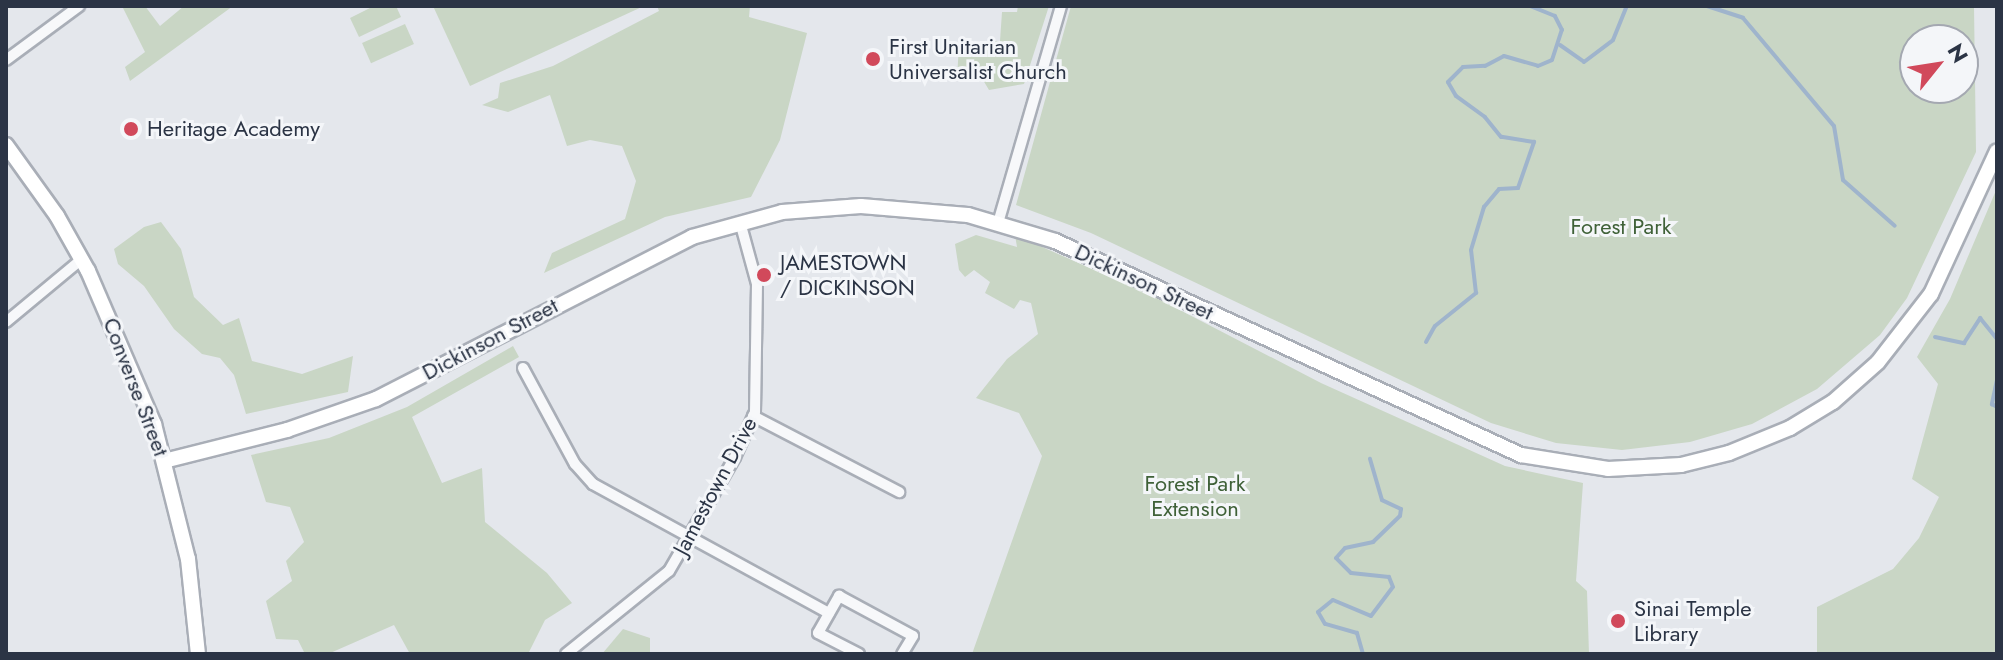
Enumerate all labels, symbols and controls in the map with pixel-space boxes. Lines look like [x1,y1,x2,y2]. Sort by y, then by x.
north arrow [1899,24,1979,104]
place label: First Unitarian Universalist Church [889,33,1067,84]
text: N [1940,37,1976,69]
marker: First Unitarian Universalist Church [864,50,882,68]
place label: Heritage Academy [147,116,320,142]
marker: Heritage Academy [122,120,140,138]
park label: Forest Park [1571,214,1671,240]
street label: Dickinson Street [1071,238,1217,326]
place label: JAMESTOWN / DICKINSON [780,249,915,300]
marker: JAMESTOWN / DICKINSON [755,266,773,284]
street label: Dickinson Street [418,292,562,386]
street label: Converse Street [98,314,174,460]
street label: Jamestown Drive [668,413,762,559]
park label: Forest Park Extension [1145,470,1245,522]
place label: Sinai Temple Library [1634,595,1752,646]
marker: Sinai Temple Library [1609,612,1627,630]

